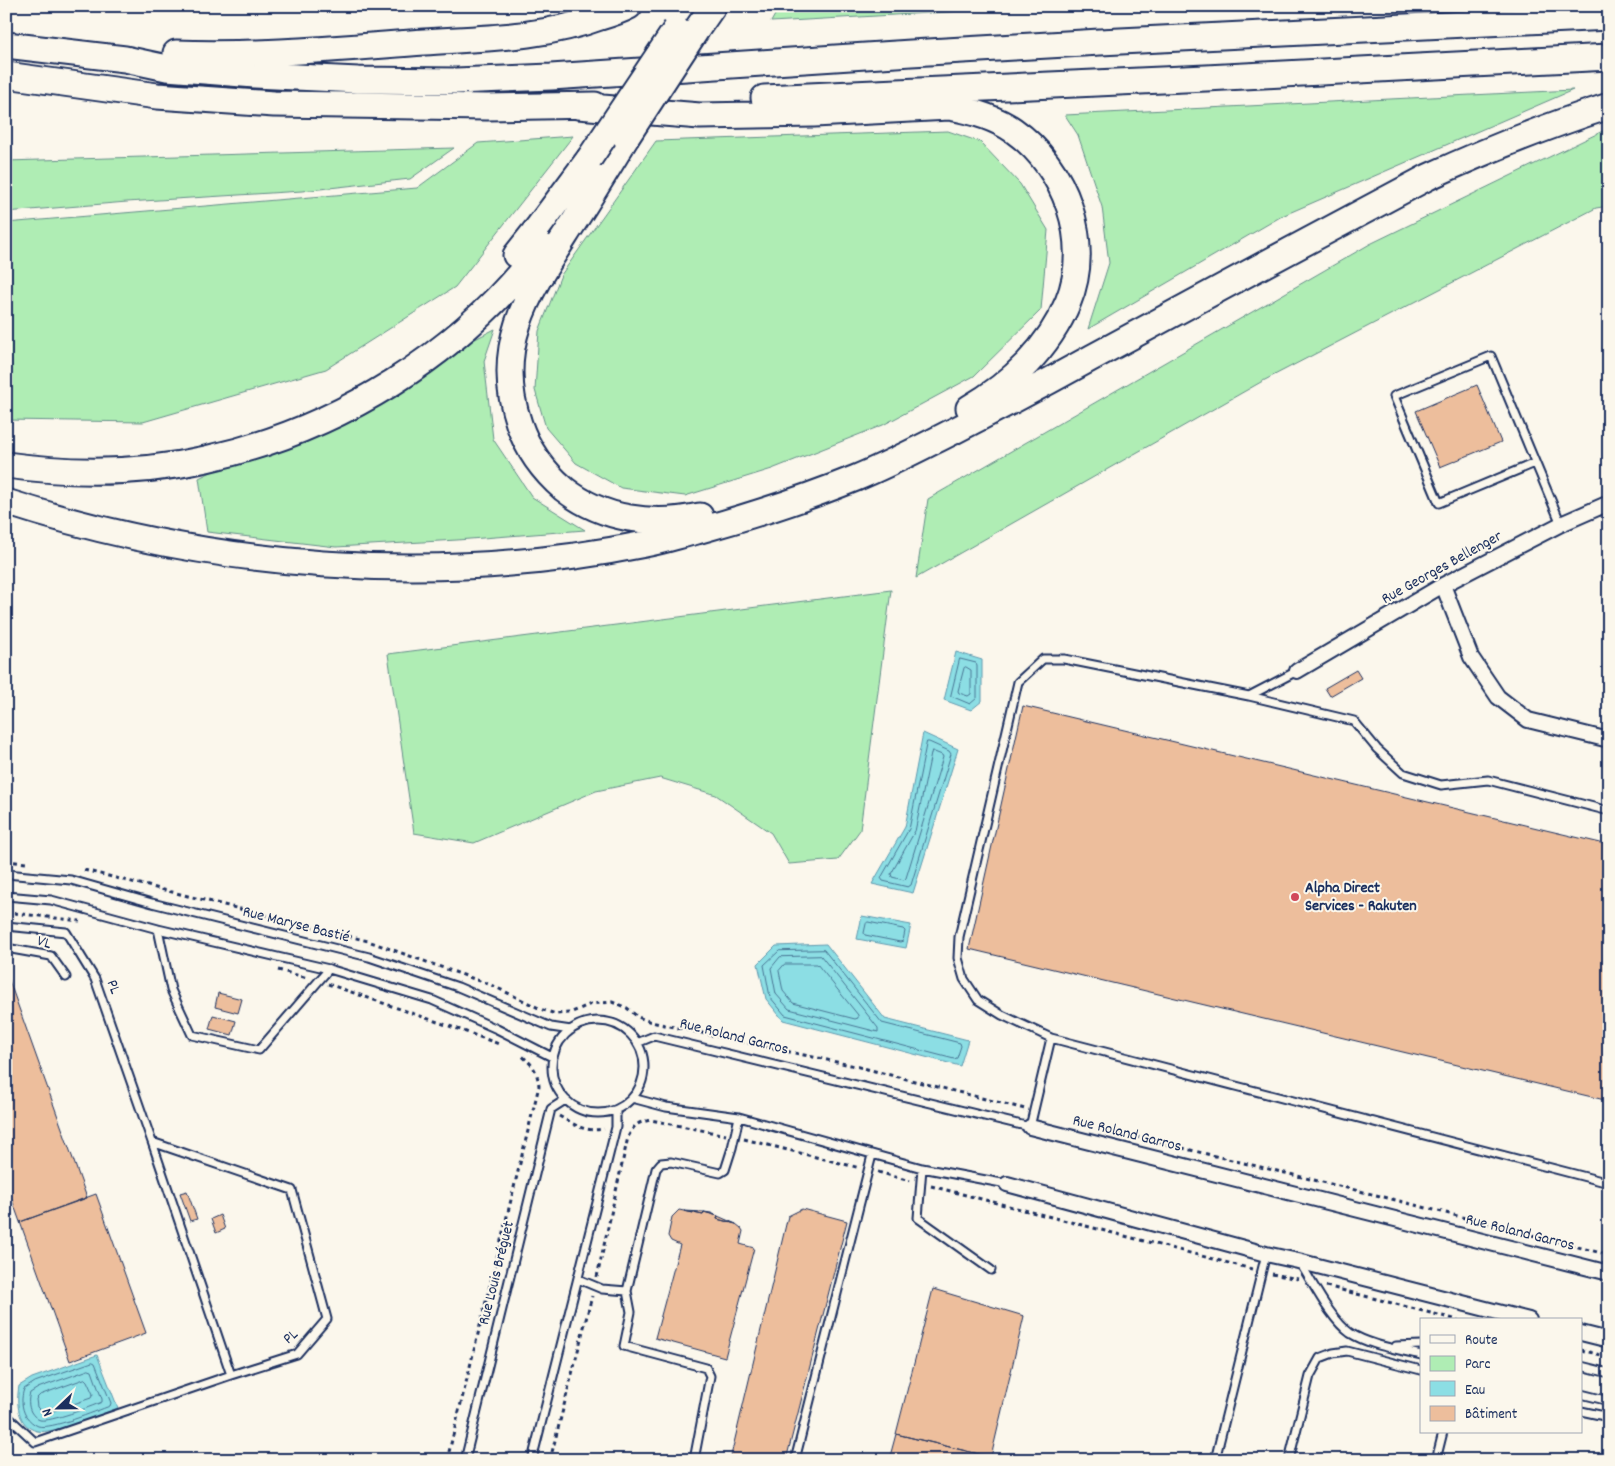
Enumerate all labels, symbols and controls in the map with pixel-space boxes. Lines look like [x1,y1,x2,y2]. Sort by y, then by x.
street label: Rue Georges Bellenger [1378,525,1507,611]
place label: Alpha Direct Services - Rakuten [1305,877,1417,918]
marker: Alpha Direct Services - Rakuten [1289,891,1301,903]
street label: Rue Maryse Bastié [240,901,352,949]
street label: VL [34,930,55,956]
street label: PL [100,977,126,998]
street label: Rue Roland Garros [677,1012,791,1062]
street label: Rue Roland Garros [1070,1109,1184,1159]
street label: Rue Roland Garros [1463,1208,1577,1258]
street label: Rue Louis Bréguet [473,1218,521,1327]
legend [1420,1318,1582,1434]
street label: PL [278,1323,304,1350]
text: Route [1465,1330,1498,1352]
text: Parc [1465,1354,1490,1376]
text: Eau [1465,1380,1485,1402]
north arrow [32,1384,82,1434]
text: Bâtiment [1465,1404,1518,1426]
text: N [37,1405,58,1419]

